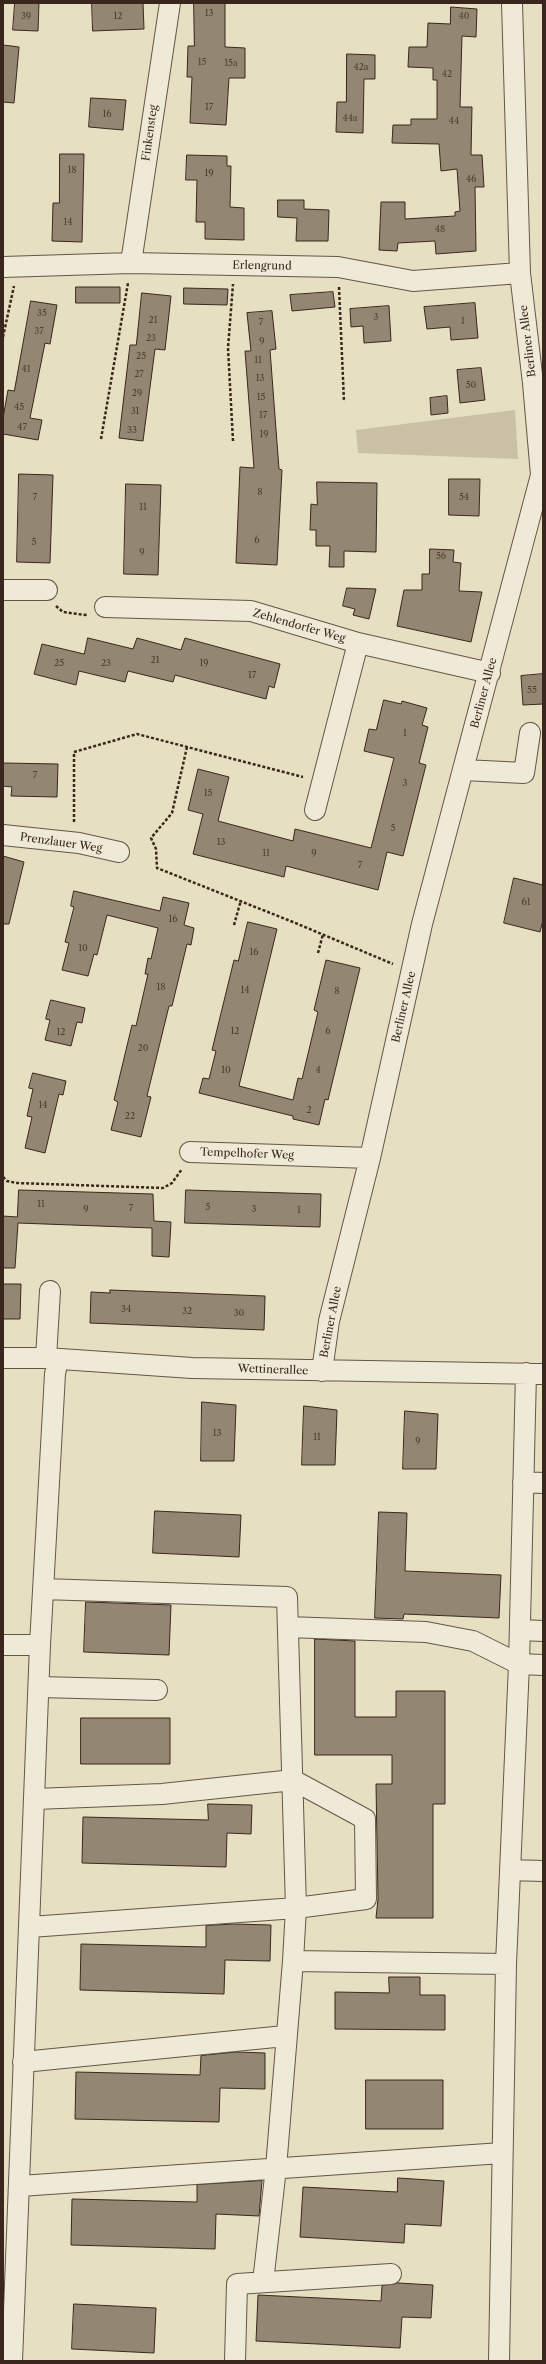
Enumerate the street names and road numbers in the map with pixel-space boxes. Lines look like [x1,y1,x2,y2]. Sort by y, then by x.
street label: Finkensteg [140,104,160,162]
street label: Erlengrund [232,259,292,273]
street label: Berliner Allee [517,304,539,378]
street label: Zehlendorfer Weg [251,606,347,646]
street label: Berliner Allee [468,656,500,730]
street label: Prenzlauer Weg [19,831,103,855]
street label: Berliner Allee [389,970,419,1044]
street label: Tempelhofer Weg [200,1146,294,1162]
street label: Berliner Allee [318,1285,344,1359]
street label: Wettinerallee [237,1362,309,1378]

